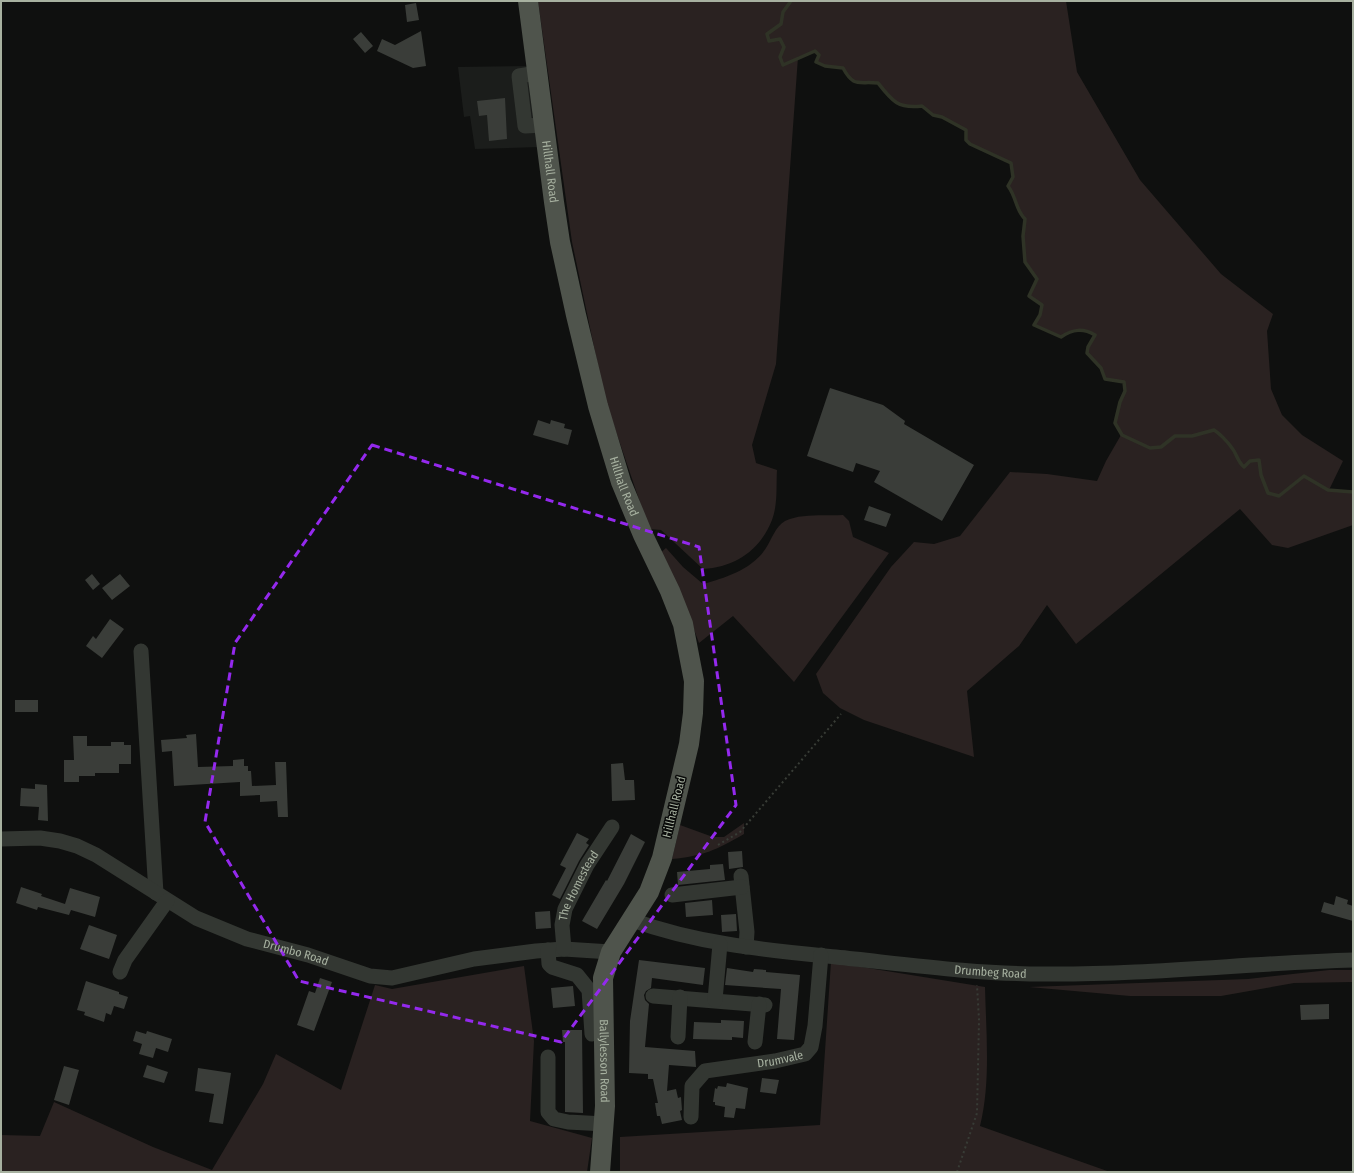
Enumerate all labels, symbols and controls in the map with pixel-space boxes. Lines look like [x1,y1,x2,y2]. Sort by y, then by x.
street label: Hillhall Road [539,140,561,204]
street label: Hillhall Road [607,455,641,518]
street label: Hillhall Road [660,775,688,839]
street label: The Homestead [556,848,601,922]
street label: Drumbo Road [262,937,330,968]
street label: Drumbeg Road [954,963,1027,981]
street label: Ballylesson Road [597,1019,612,1103]
street label: Drumvale [756,1048,805,1070]

